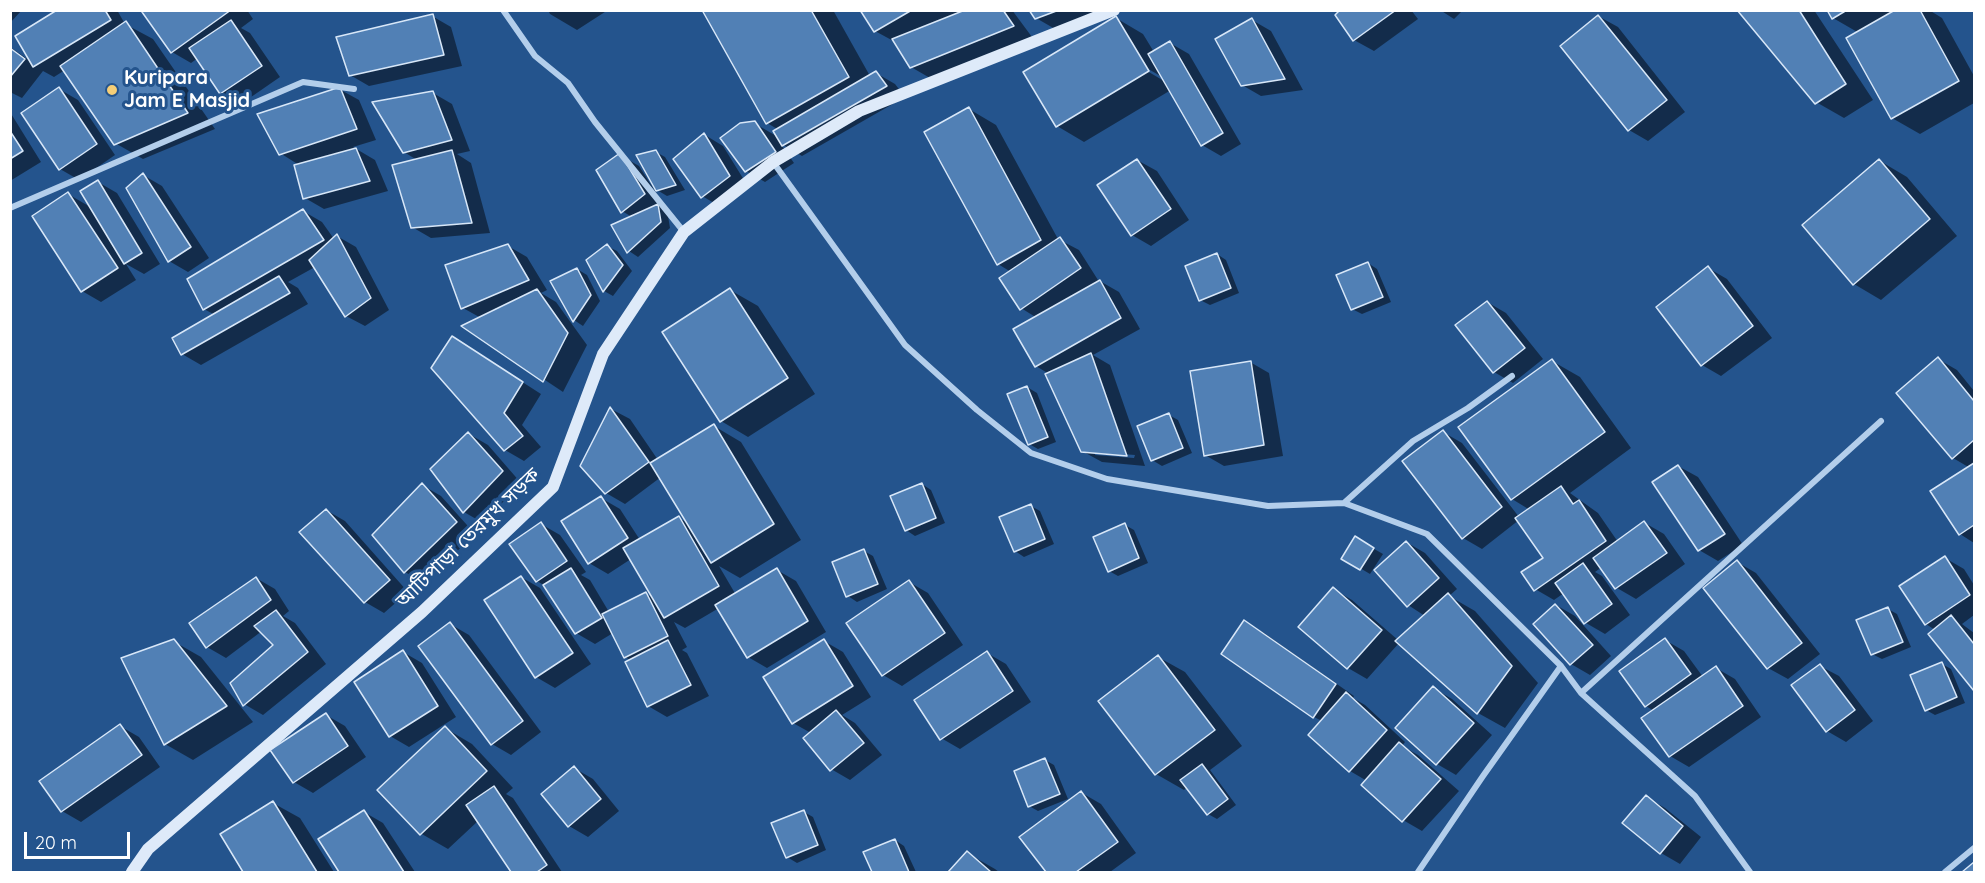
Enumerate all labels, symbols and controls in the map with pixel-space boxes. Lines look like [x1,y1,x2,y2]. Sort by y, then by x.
place label: Kuripara Jam E Masjid [124,66,250,113]
marker: Kuripara Jam E Masjid [105,83,119,97]
street label: আটিপাড়া তেরমুখ সড়ক [391,463,545,613]
scale bar [27,820,134,858]
text: 20 m [35,831,77,854]

